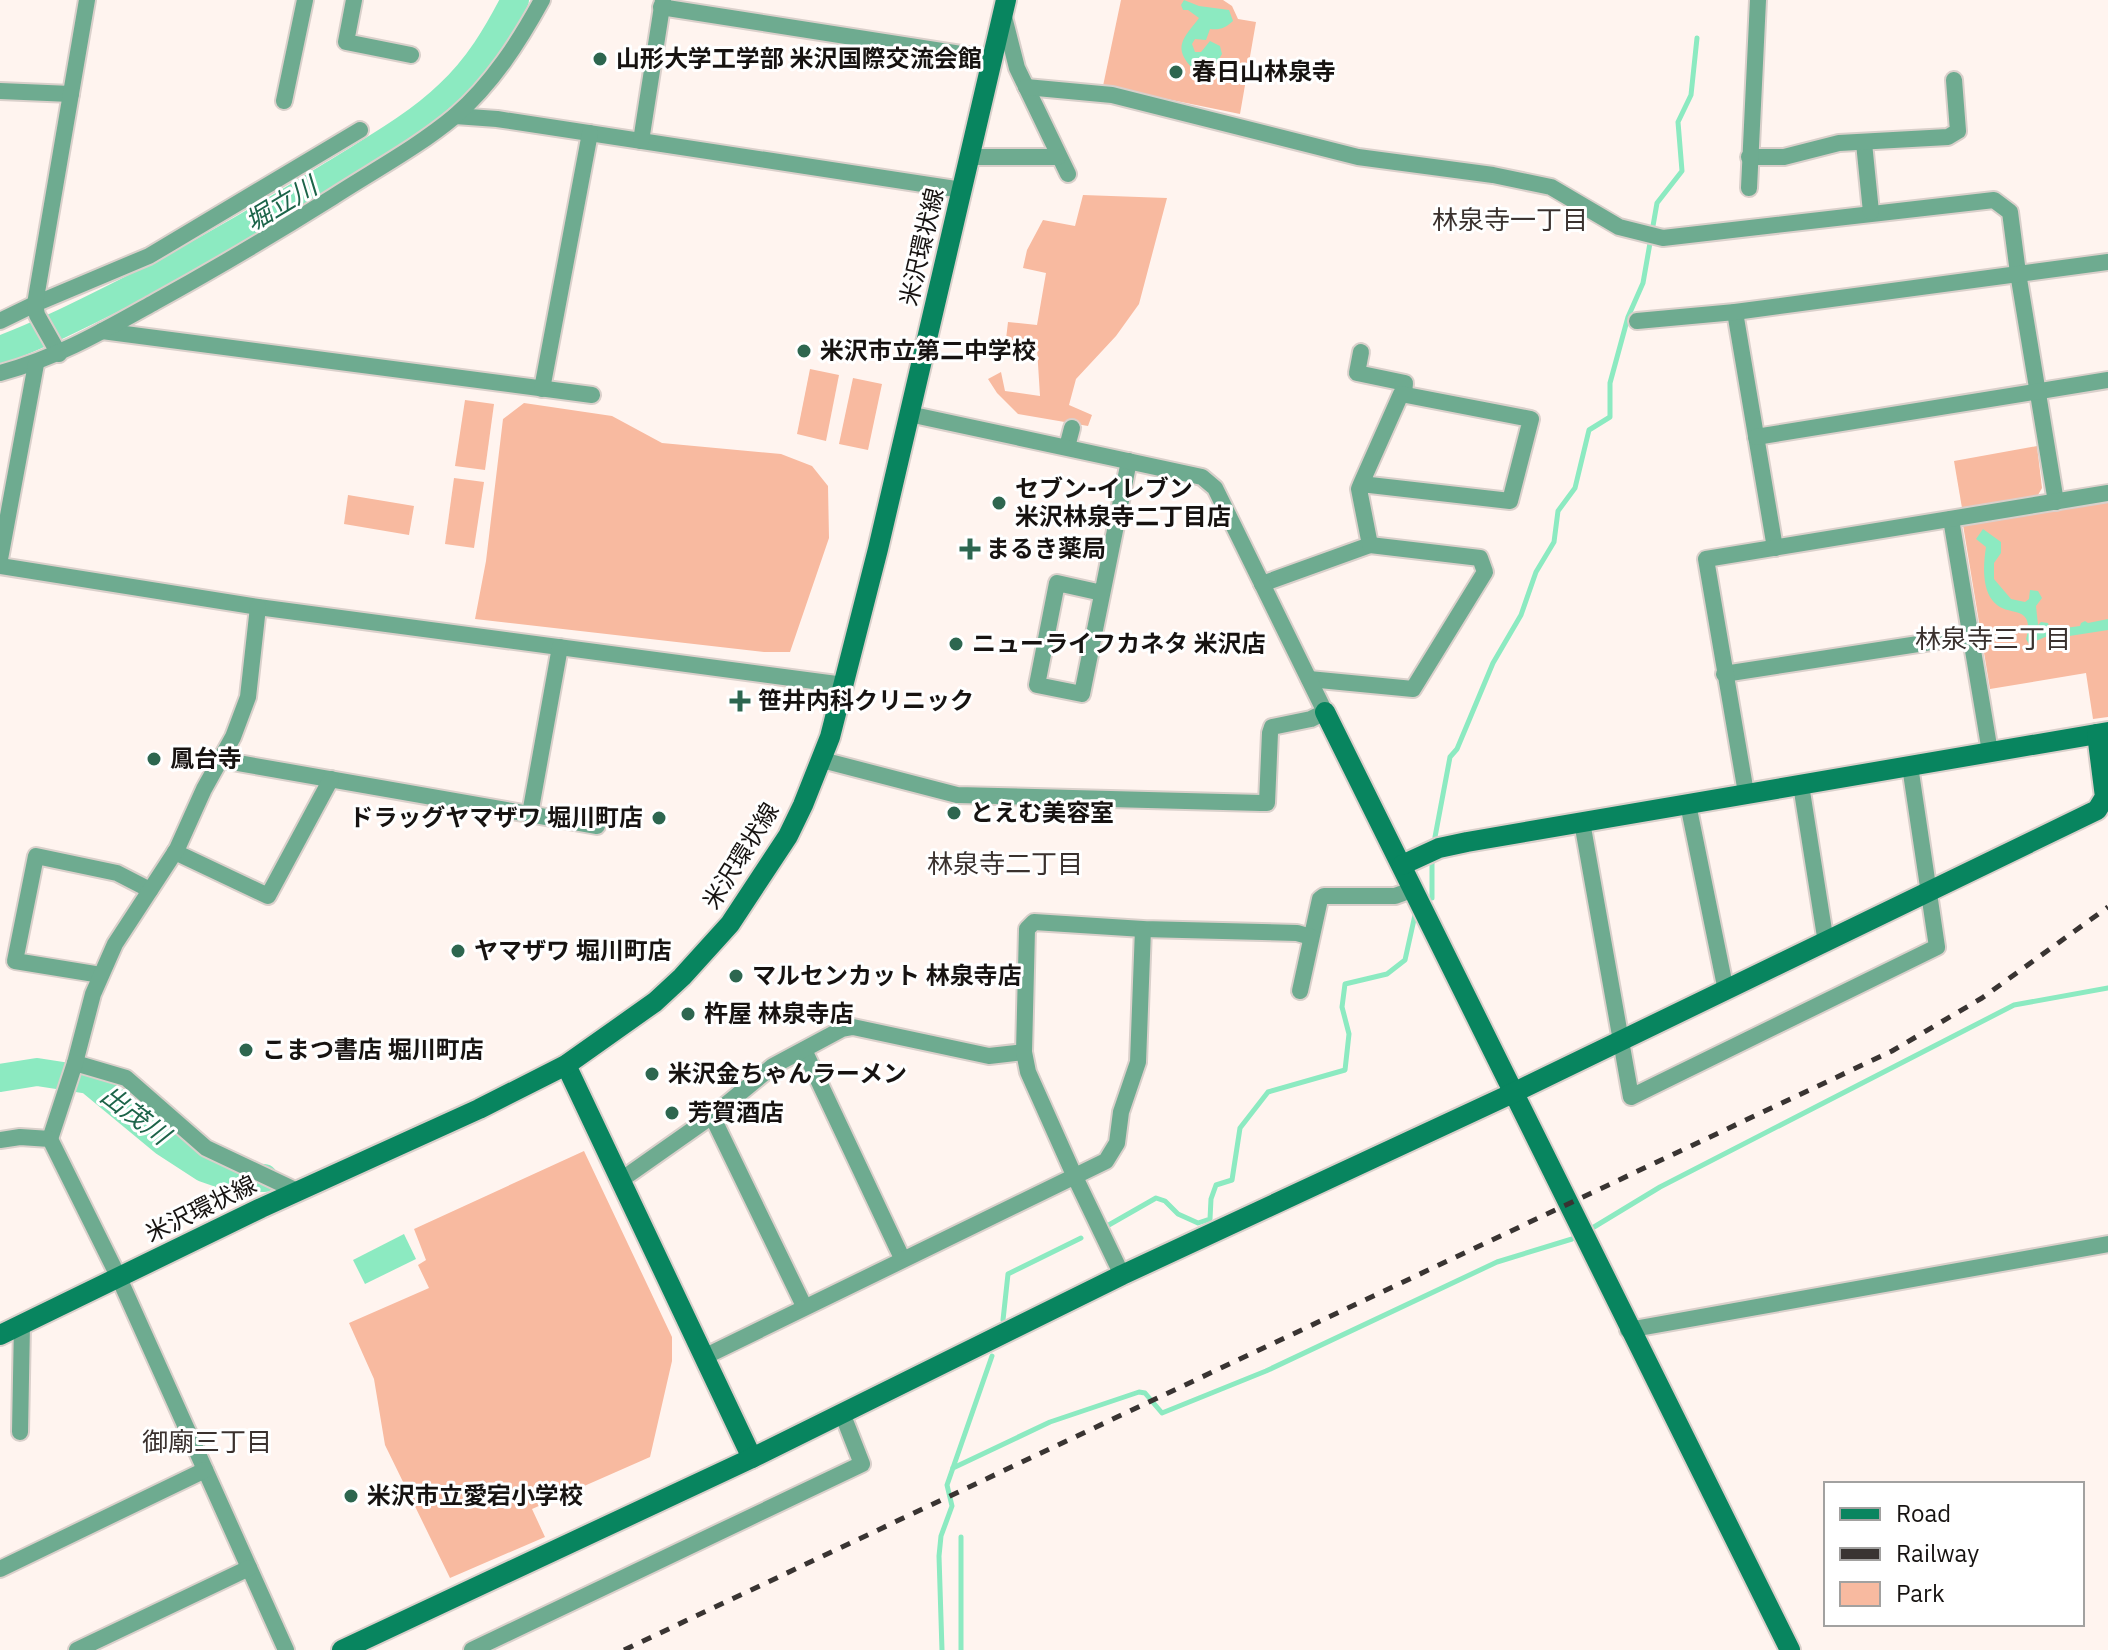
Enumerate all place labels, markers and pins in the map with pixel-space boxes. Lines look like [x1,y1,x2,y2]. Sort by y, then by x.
place label: 山形大学工学部 米沢国際交流会館 [616,42,982,74]
marker: 山形大学工学部 米沢国際交流会館 [591,50,609,68]
place label: 春日山林泉寺 [1192,55,1336,87]
marker: 春日山林泉寺 [1167,63,1185,81]
place label: 米沢市立第二中学校 [820,334,1036,366]
marker: 米沢市立第二中学校 [795,342,813,360]
place label: セブン-イレブン 米沢林泉寺二丁目店 [1015,472,1231,532]
marker: セブン-イレブン 米沢林泉寺二丁目店 [990,494,1008,512]
place label: まるき薬局 [986,532,1106,564]
marker: まるき薬局 [961,540,979,558]
place label: ニューライフカネタ 米沢店 [972,627,1266,659]
marker: ニューライフカネタ 米沢店 [947,635,965,653]
place label: 笹井内科クリニック [758,684,974,716]
marker: 笹井内科クリニック [729,690,751,712]
place label: 鳳台寺 [170,742,242,774]
marker: 鳳台寺 [145,750,163,768]
place label: とえむ美容室 [970,796,1114,828]
place label: ドラッグヤマザワ 堀川町店 [349,801,643,833]
marker: とえむ美容室 [945,804,963,822]
marker: ドラッグヤマザワ 堀川町店 [650,809,668,827]
place label: ヤマザワ 堀川町店 [474,934,672,966]
marker: ヤマザワ 堀川町店 [449,942,467,960]
place label: マルセンカット 林泉寺店 [752,959,1022,991]
marker: マルセンカット 林泉寺店 [727,967,745,985]
place label: 杵屋 林泉寺店 [704,997,854,1029]
marker: 杵屋 林泉寺店 [679,1005,697,1023]
place label: こまつ書店 堀川町店 [262,1033,484,1065]
marker: こまつ書店 堀川町店 [237,1041,255,1059]
place label: 米沢金ちゃんラーメン [668,1057,907,1089]
marker: 米沢金ちゃんラーメン [643,1065,661,1083]
place label: 芳賀酒店 [688,1096,784,1128]
marker: 芳賀酒店 [663,1104,681,1122]
place label: 米沢市立愛宕小学校 [367,1479,583,1511]
marker: 米沢市立愛宕小学校 [342,1487,360,1505]

